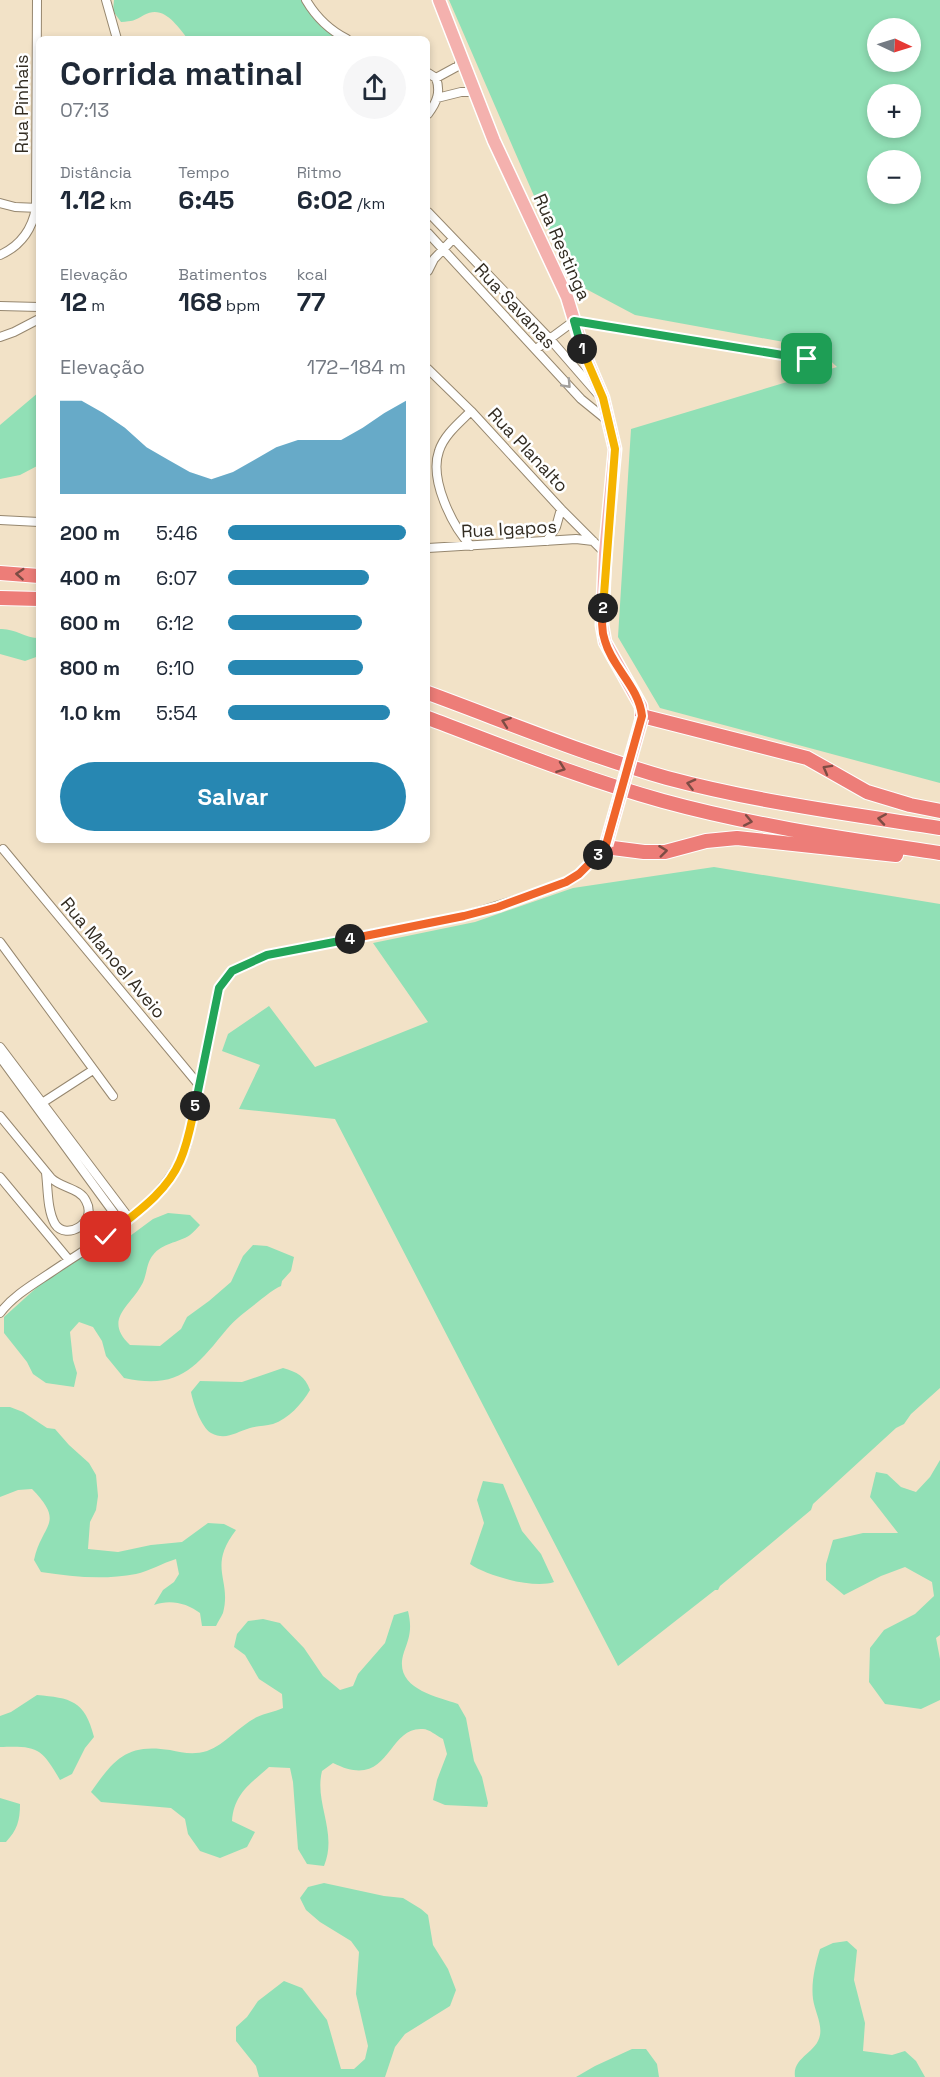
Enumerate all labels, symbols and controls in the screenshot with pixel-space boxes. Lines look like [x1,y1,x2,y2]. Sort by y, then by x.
north arrow [867,18,921,72]
map controls [867,18,921,204]
text: Corrida matinal [60,53,303,95]
street label: Rua Pinhais [10,55,33,153]
button: share [343,56,406,119]
button: + [867,84,921,138]
text: 07:13 [60,97,109,123]
button: − [867,150,921,204]
text: Distância [60,162,132,183]
text: Tempo [178,162,230,183]
text: Ritmo [297,162,342,183]
text: 1.12 [60,183,105,217]
text: 6:45 [178,183,234,217]
text: 6:02 [297,183,353,217]
street label: Rua Restinga [529,190,596,304]
text: km [105,193,132,214]
text: /km [353,193,385,214]
street label: Rua Savanas [470,258,561,353]
text: Elevação [60,264,128,285]
text: Batimentos [178,264,267,285]
text: kcal [297,264,328,285]
text: 12 [60,285,87,319]
text: 168 [178,285,222,319]
text: 77 [297,285,325,319]
text: m [87,295,105,316]
text: bpm [222,295,260,316]
pin [781,333,832,384]
pin: 1 [567,334,597,364]
text: 1 [578,338,586,359]
icon: arrive [790,342,823,375]
text: Elevação [60,354,145,380]
text: 172–184 m [307,354,406,380]
one-way arrow [560,378,571,388]
street label: Rua Planalto [483,402,574,497]
street label: Rua Igapos [461,515,557,542]
text: 200 m [60,520,120,546]
text: 5:46 [156,520,198,546]
text: 400 m [60,565,121,591]
text: 6:07 [156,565,197,591]
one-way arrow [15,568,24,581]
pin: 2 [588,593,618,623]
text: 2 [598,597,608,618]
text: 600 m [60,610,120,636]
text: 6:12 [156,610,194,636]
text: 800 m [60,655,120,681]
text: 6:10 [156,655,194,681]
text: 1.0 km [60,700,121,726]
text: 5:54 [156,700,198,726]
one-way arrow [501,716,512,729]
one-way arrow [555,760,566,773]
button: Salvar [60,762,406,831]
one-way arrow [823,765,833,776]
one-way arrow [686,778,696,791]
one-way arrow [743,814,753,827]
one-way arrow [878,814,887,826]
pin: 3 [583,840,613,870]
text: 3 [593,844,603,865]
one-way arrow [658,845,667,858]
street label: Rua Manoel Aveio [56,892,171,1023]
pin: 4 [335,924,365,954]
text: 4 [345,928,355,949]
pin: 5 [180,1091,210,1121]
text: 5 [190,1095,200,1116]
pin [80,1211,131,1262]
icon: check [89,1220,122,1253]

